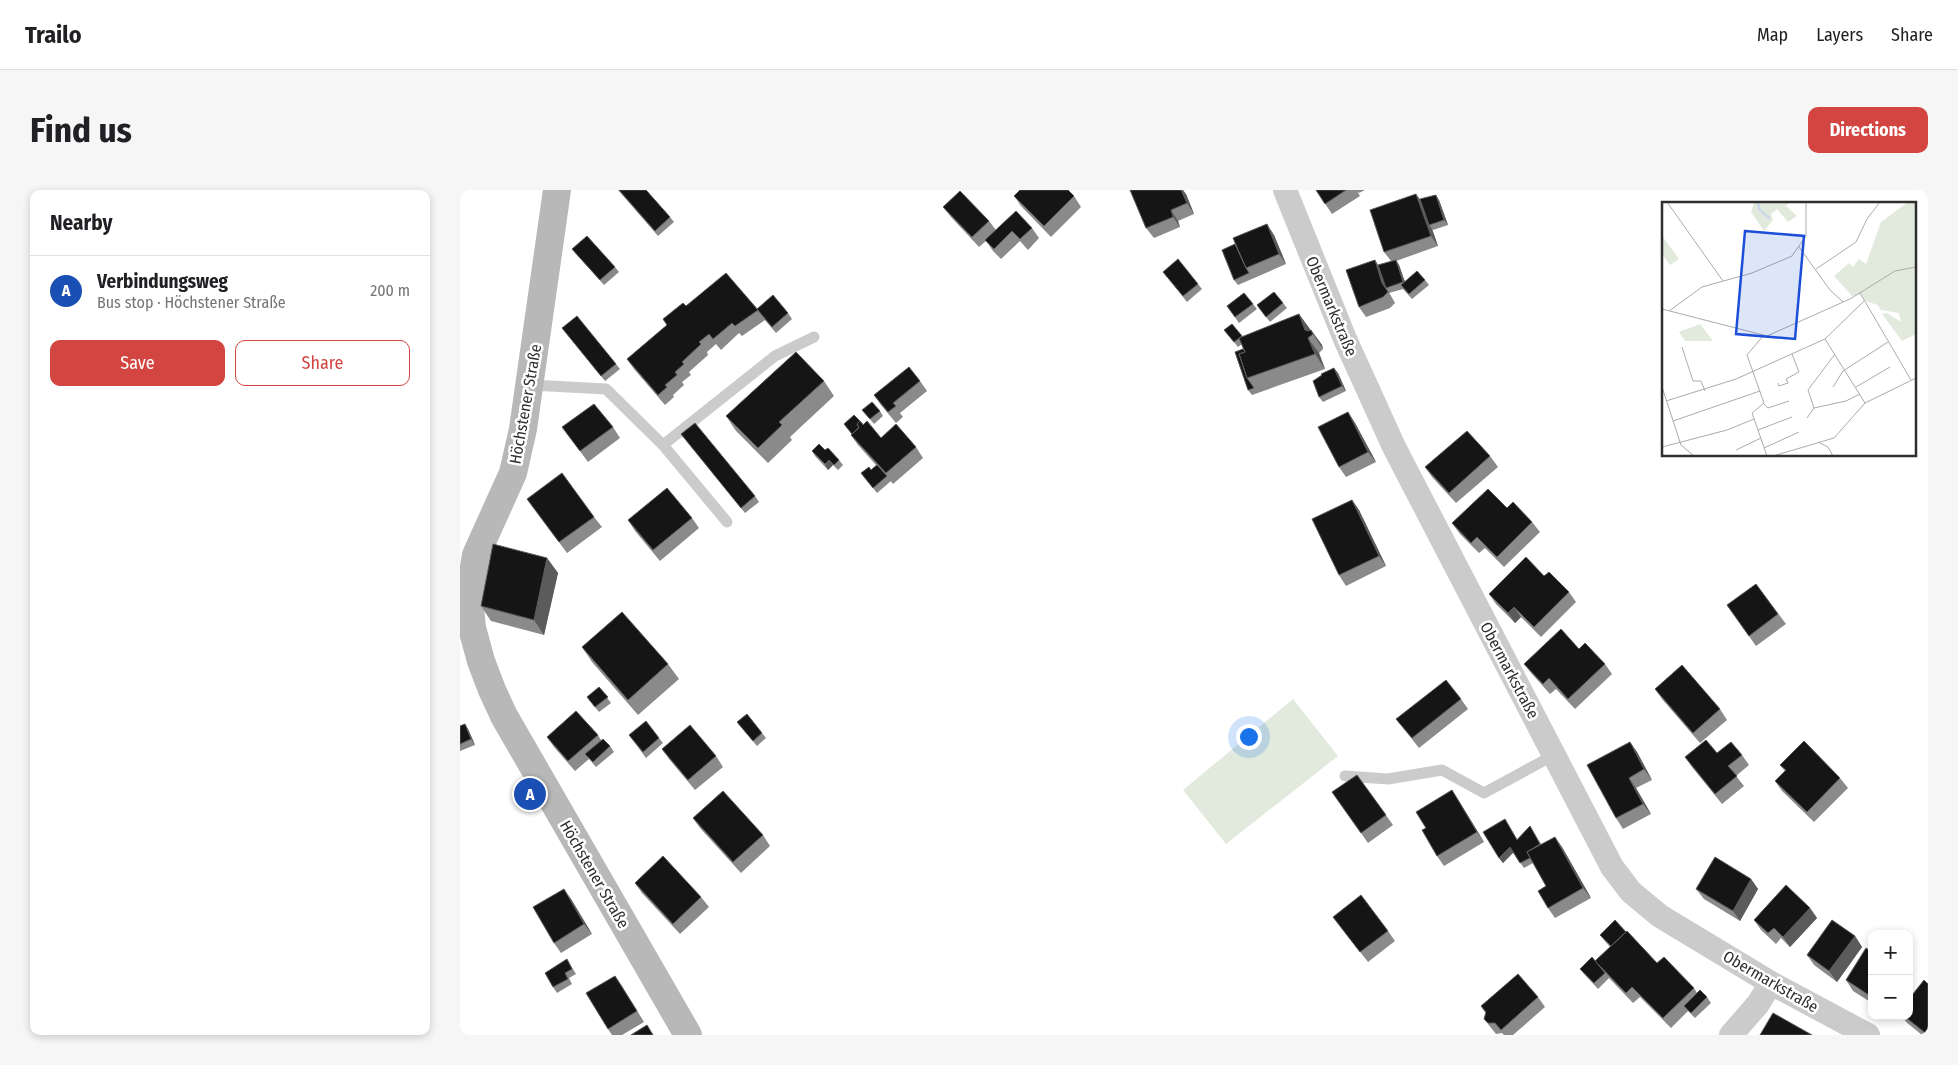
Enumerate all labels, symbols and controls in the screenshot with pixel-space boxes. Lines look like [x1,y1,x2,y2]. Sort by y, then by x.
text: Trailo [25,21,82,49]
text: Map [1757,24,1788,46]
text: Layers [1816,24,1863,46]
text: Share [1891,24,1933,46]
button: Directions [1808,107,1928,153]
text: Find us [30,109,132,151]
inset map [1662,202,1916,456]
text: Nearby [50,210,112,236]
street label: Obermarkstraße [1302,253,1361,359]
text: Verbindungsweg [97,270,228,293]
text: A [62,281,70,300]
text: 200 m [370,281,410,300]
text: Bus stop · Höchstener Straße [97,293,286,312]
button: Save [50,340,225,386]
button: Share [235,340,410,386]
street label: Höchstener Straße [506,343,545,466]
street label: Obermarkstraße [1476,619,1543,722]
your location [1236,724,1262,750]
pin: A [514,775,546,813]
street label: Höchstener Straße [556,817,633,932]
map controls [1868,930,1913,1020]
button: + [1868,930,1913,975]
street label: Obermarkstraße [1720,947,1822,1016]
button: − [1868,975,1913,1020]

